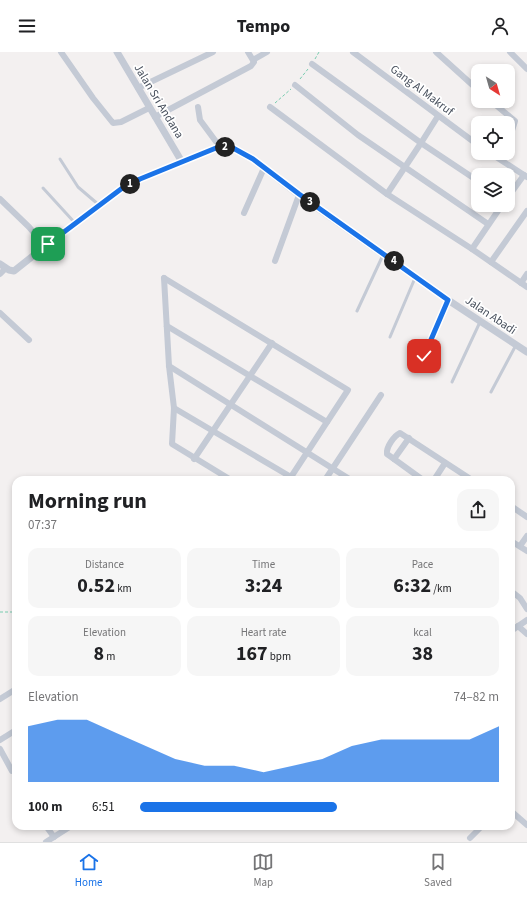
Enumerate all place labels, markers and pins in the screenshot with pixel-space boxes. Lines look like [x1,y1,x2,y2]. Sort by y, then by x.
pin: 2 [215,137,235,157]
pin: 1 [120,174,140,194]
pin: 3 [300,192,320,212]
pin [31,227,65,261]
pin: 4 [384,251,404,271]
pin [407,339,441,373]

